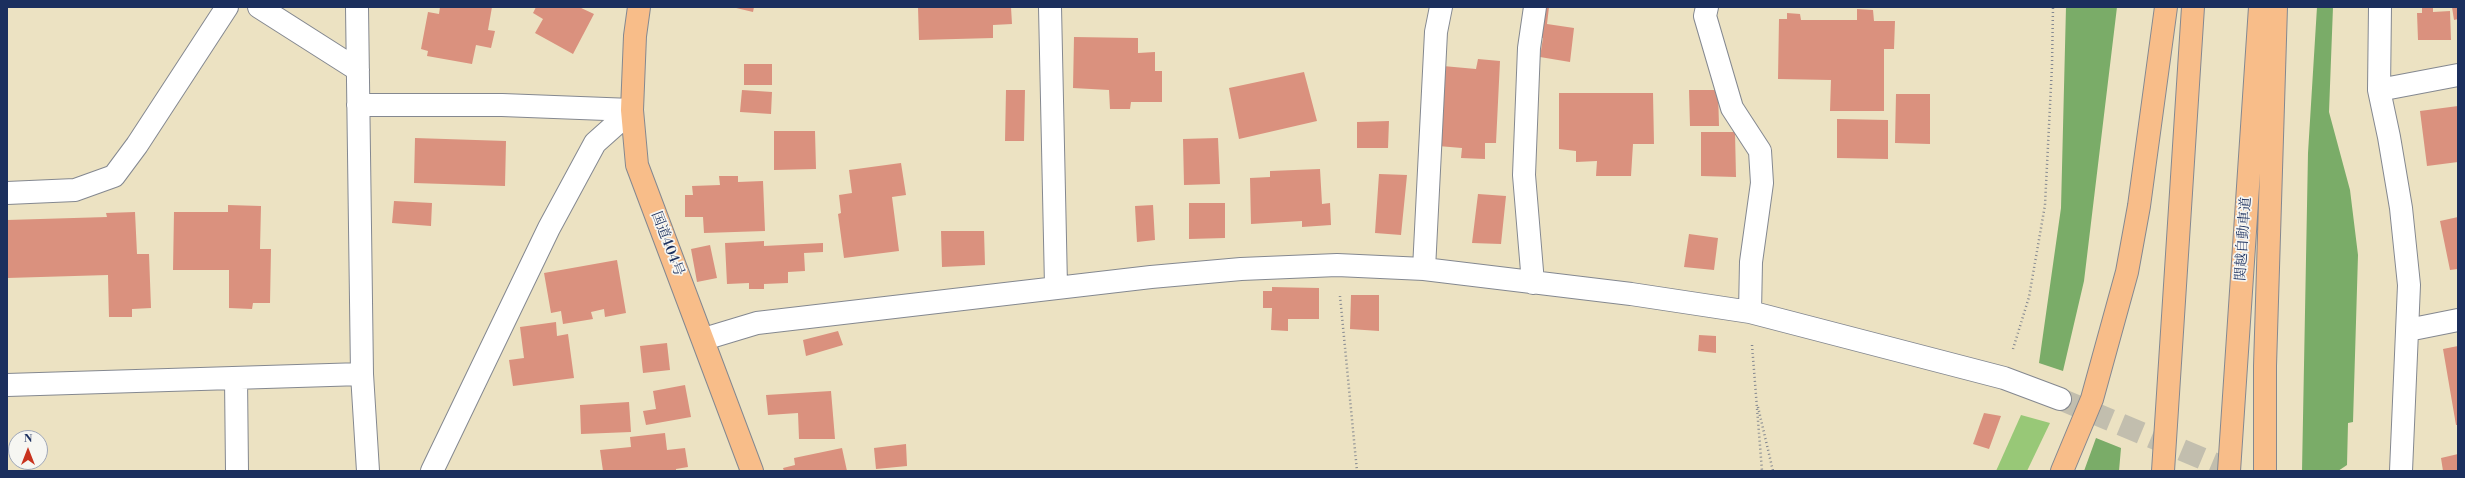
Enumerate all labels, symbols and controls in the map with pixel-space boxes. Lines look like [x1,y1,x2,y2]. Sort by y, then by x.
street label: 関越自動車道 [2233,197,2255,281]
street label: 国道404号 [647,209,687,279]
north arrow [8,430,48,470]
text: N [24,432,32,446]

